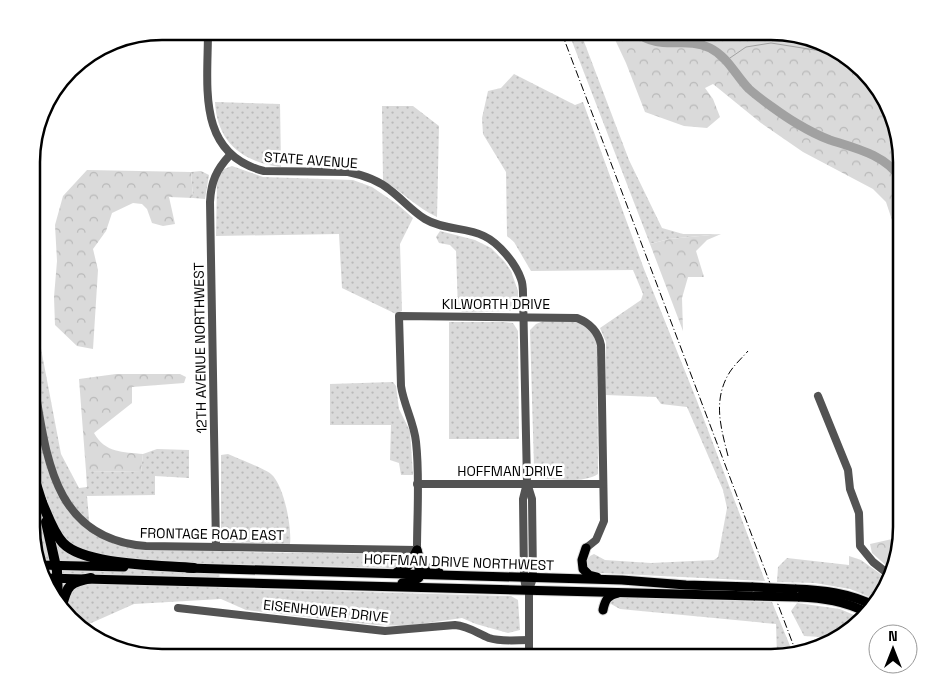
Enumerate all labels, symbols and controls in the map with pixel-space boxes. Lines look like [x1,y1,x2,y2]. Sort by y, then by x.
street label: STATE AVENUE [264,148,359,172]
street label: 12TH AVENUE NORTHWEST [190,262,210,434]
street label: KILWORTH DRIVE [442,295,550,313]
street label: HOFFMAN DRIVE [457,462,563,480]
street label: FRONTAGE ROAD EAST [140,524,284,544]
street label: HOFFMAN DRIVE NORTHWEST [364,550,554,574]
street label: EISENHOWER DRIVE [262,595,390,627]
north arrow [868,624,918,674]
text: N [888,627,898,645]

